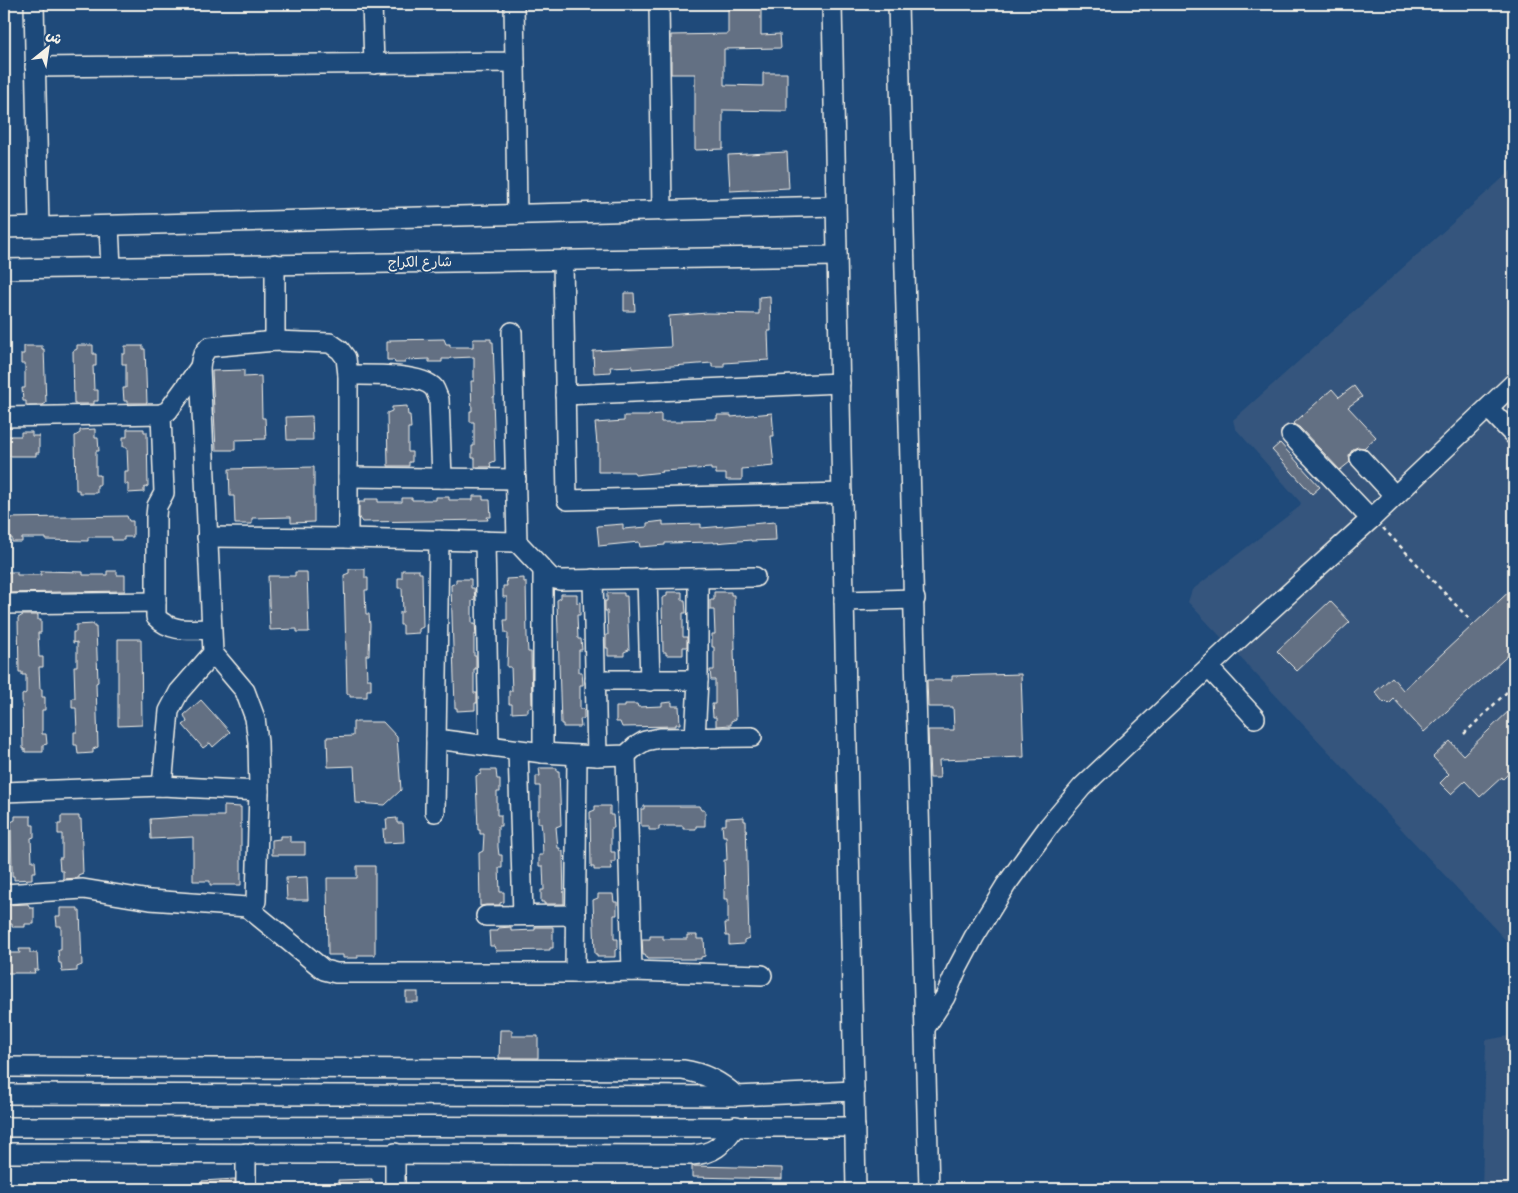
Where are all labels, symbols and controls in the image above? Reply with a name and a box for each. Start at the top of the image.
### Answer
north arrow [22,22,72,72]
text: ش [41,22,67,52]
street label: شارع الكراج [388,249,452,275]

